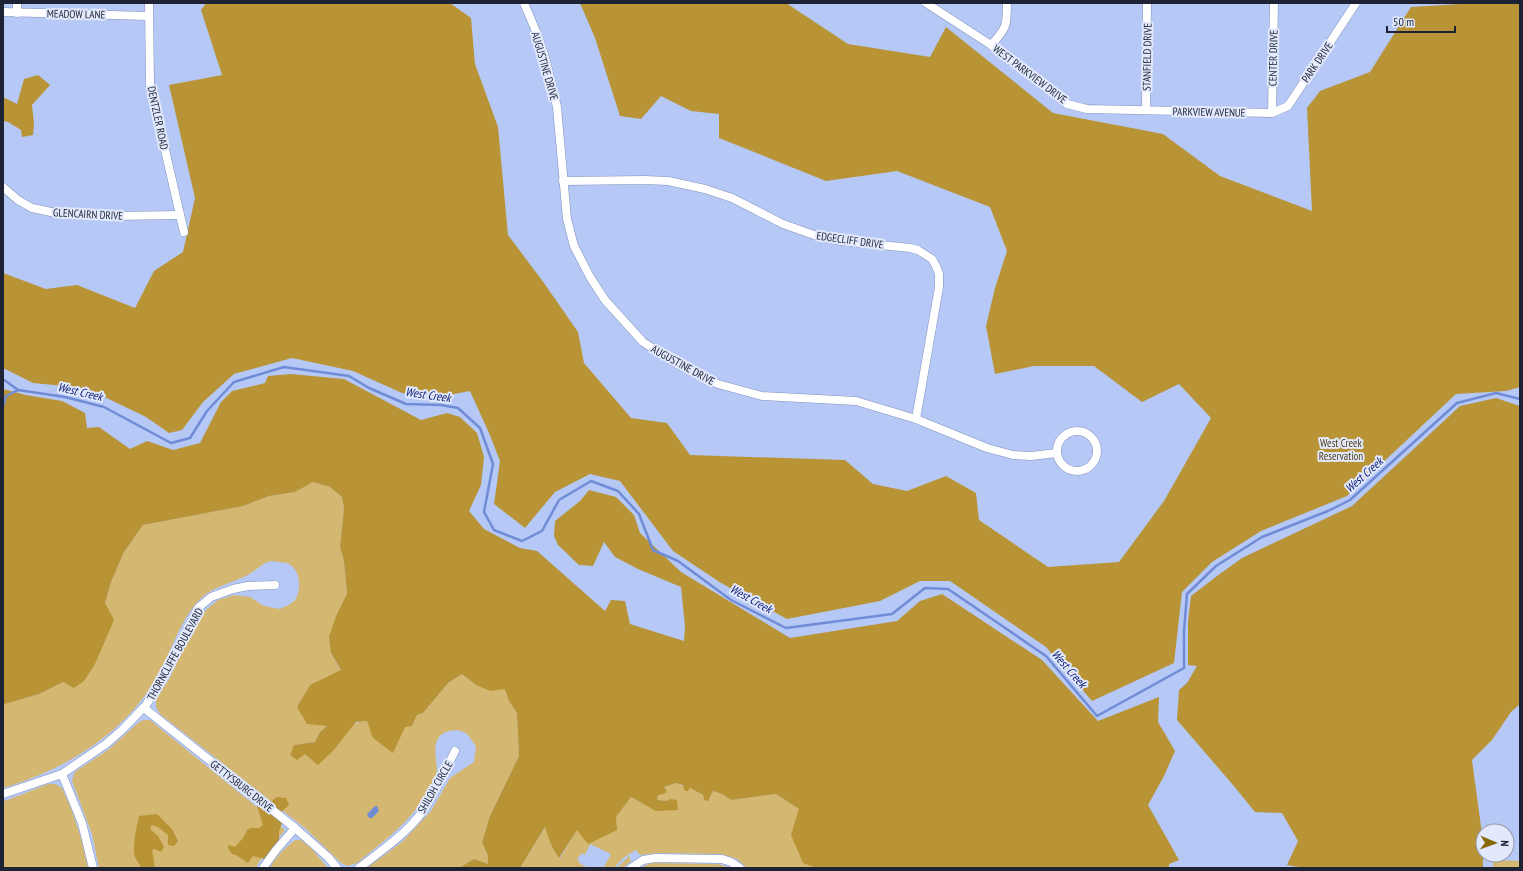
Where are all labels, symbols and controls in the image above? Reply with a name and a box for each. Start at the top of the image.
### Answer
street label: MEADOW LANE [47,6,106,22]
scale bar [1387,8,1455,34]
text: 50 m [1393,14,1414,29]
street label: STANFIELD DRIVE [1139,23,1155,91]
street label: CENTER DRIVE [1266,29,1280,86]
street label: AUGUSTINE DRIVE [529,30,562,102]
street label: PARK DRIVE [1298,39,1336,85]
street label: WEST PARKVIEW DRIVE [990,42,1070,107]
street label: DENTZLER ROAD [144,85,172,151]
street label: PARKVIEW AVENUE [1173,104,1246,120]
street label: GLENCAIRN DRIVE [53,205,124,223]
street label: EDGECLIFF DRIVE [816,228,885,252]
street label: AUGUSTINE DRIVE [649,342,718,388]
water label: West Creek [56,379,105,404]
water label: West Creek [404,384,453,405]
park label: West Creek Reservation [1319,436,1363,463]
water label: West Creek [1342,453,1387,495]
water label: West Creek [728,581,776,617]
street label: THORNCLIFFE BOULEVARD [144,605,206,703]
water label: West Creek [1049,647,1091,692]
street label: GETTYSBURG DRIVE [207,757,277,815]
street label: SHILOH CIRCLE [414,758,456,816]
north arrow [1475,823,1515,863]
text: N [1498,840,1512,847]

